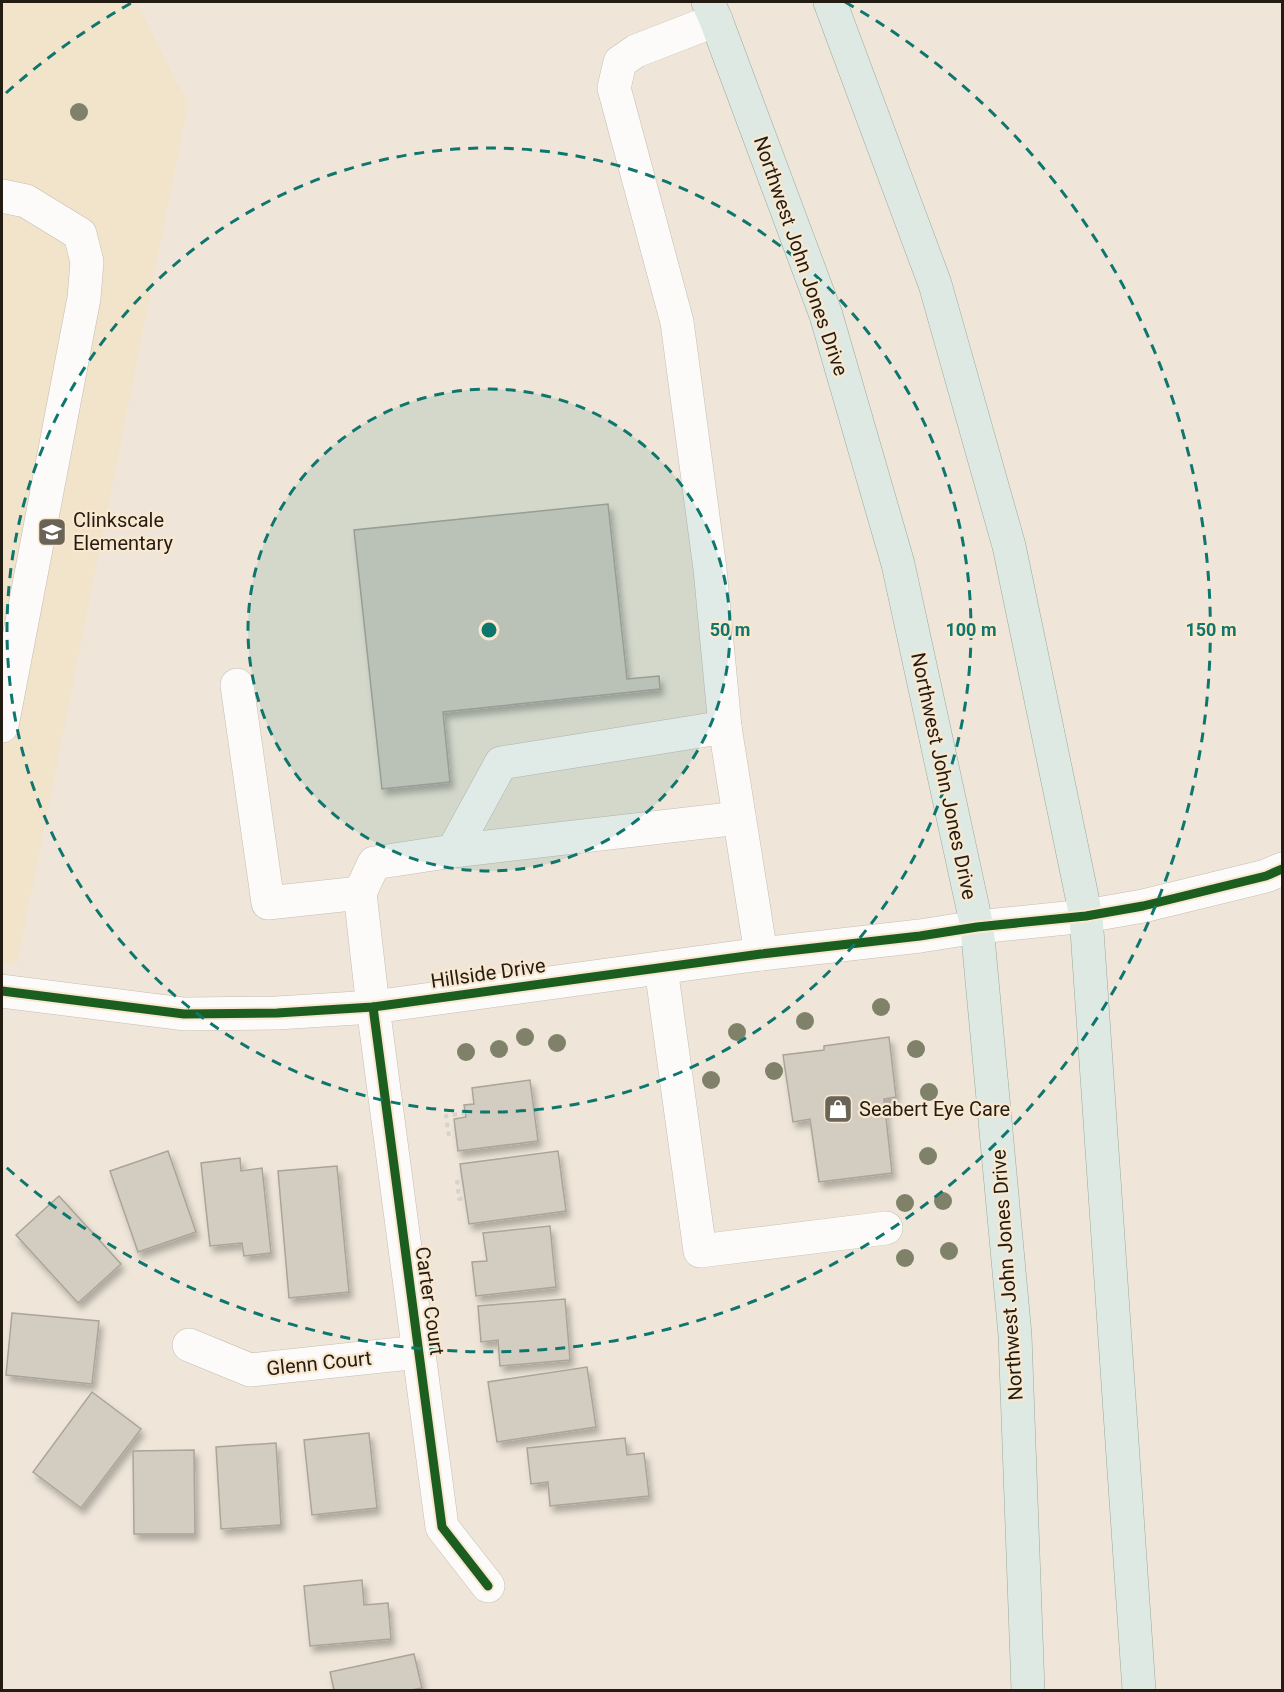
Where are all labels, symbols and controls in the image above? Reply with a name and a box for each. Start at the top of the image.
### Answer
street label: Northwest John Jones Drive [749,133,853,379]
place label: Clinkscale Elementary [73,508,173,555]
school or university icon: Clinkscale Elementary [36,516,68,548]
text: 50 m [710,619,750,640]
text: 100 m [945,619,997,640]
text: 150 m [1185,619,1237,640]
centre of rings [479,620,499,640]
street label: Northwest John Jones Drive [906,650,982,902]
street label: Hillside Drive [429,953,547,993]
shop icon: Seabert Eye Care [822,1093,854,1125]
place label: Seabert Eye Care [859,1097,1010,1121]
street label: Northwest John Jones Drive [986,1149,1028,1401]
street label: Carter Court [411,1245,449,1357]
street label: Glenn Court [265,1346,373,1380]

